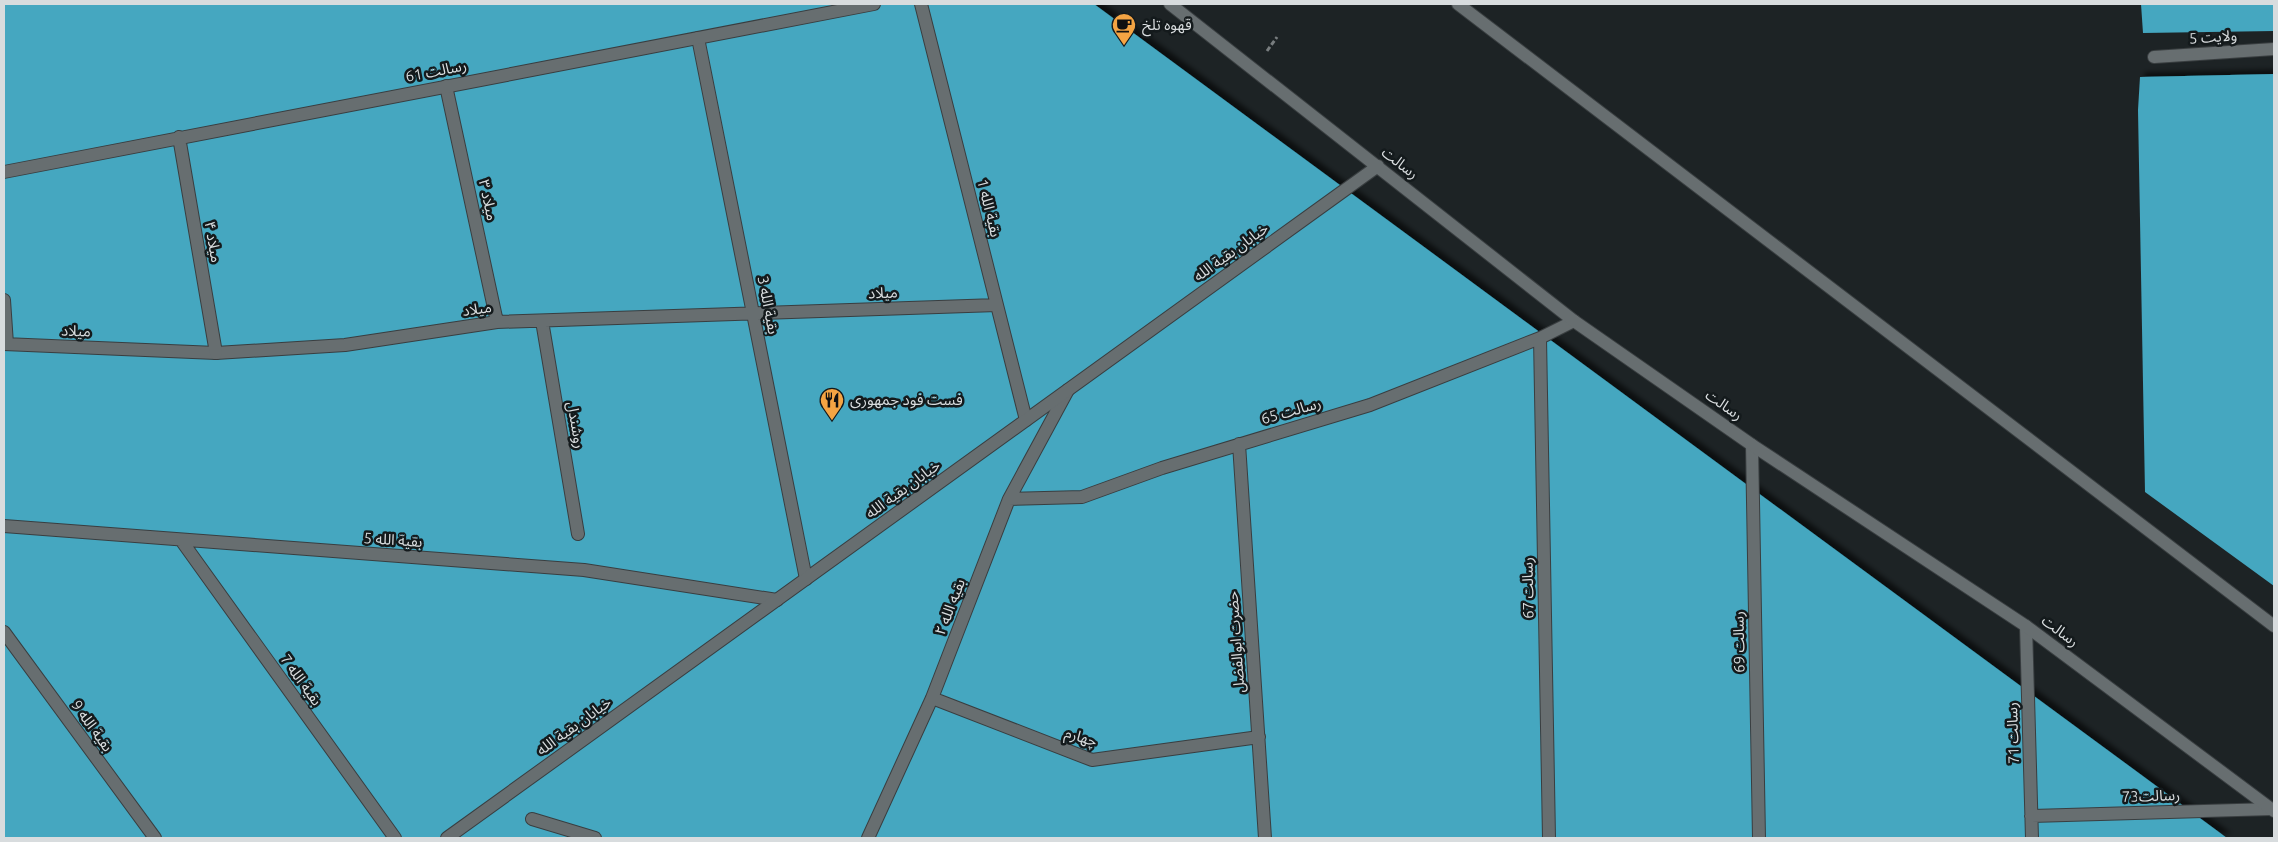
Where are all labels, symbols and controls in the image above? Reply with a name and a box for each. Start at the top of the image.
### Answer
cafe icon: قهوه تلخ [1111,12,1137,46]
place label: قهوه تلخ [1142,16,1192,37]
street label: ولایت 5 [2188,26,2238,48]
street label: رسالت 61 [404,56,468,86]
street label: رسالت [1378,143,1422,183]
street label: بقیة الله 1 [974,177,1005,239]
street label: میلاد ۳ [476,178,501,222]
street label: خیابان بقیة الله [1190,219,1272,285]
street label: میلاد ۴ [201,220,225,264]
street label: بقیة الله 3 [754,274,782,335]
street label: میلاد [868,283,898,302]
street label: میلاد [461,298,493,319]
street label: میلاد [61,321,91,340]
street label: رسالت [1702,386,1746,424]
restaurant icon: فست فود جمهوری [819,387,845,421]
place label: فست فود جمهوری [850,391,963,409]
street label: رسالت 65 [1259,394,1323,428]
street label: روشندل [563,400,589,450]
street label: خیابان بقیة الله [862,456,944,522]
street label: بقیة الله 5 [363,529,423,550]
street label: رسالت 67 [1518,557,1538,619]
street label: بقیه الله ۲ [931,576,968,637]
street label: حضرت ابوالفضل [1223,590,1249,694]
street label: رسالت 69 [1729,611,1749,673]
street label: رسالت [2038,611,2082,651]
street label: بقیة الله 7 [277,651,326,709]
street label: خیابان بقیة الله [533,693,615,759]
street label: بقیة الله 9 [68,697,117,755]
street label: رسالت 71 [2003,702,2023,764]
street label: چهارم [1062,724,1100,752]
street label: رسالت73 [2122,786,2180,806]

